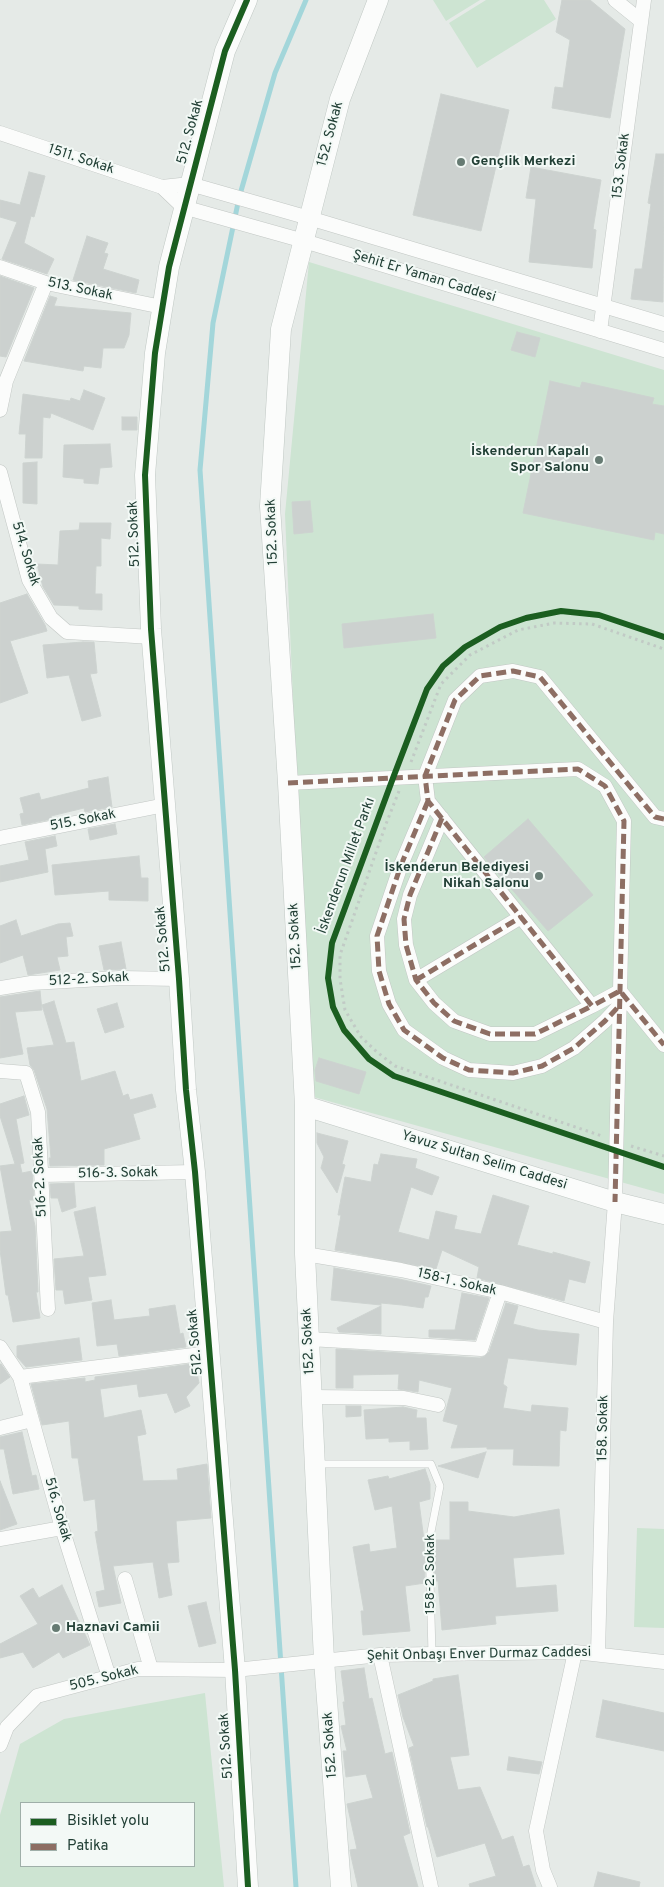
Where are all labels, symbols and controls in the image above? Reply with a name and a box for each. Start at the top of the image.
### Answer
street label: 512. Sokak [174,98,208,166]
street label: 152. Sokak [314,100,348,168]
street label: 153. Sokak [610,132,634,200]
street label: 1511. Sokak [46,141,116,179]
place label: Gençlik Merkezi [471,154,575,170]
marker: Gençlik Merkezi [455,156,467,168]
street label: Şehit Er Yaman Caddesi [350,247,498,307]
street label: 513. Sokak [46,275,114,305]
place label: İskenderun Kapalı Spor Salonu [471,444,589,477]
marker: İskenderun Kapalı Spor Salonu [593,454,605,466]
street label: 152. Sokak [263,498,283,566]
street label: 512. Sokak [125,500,145,568]
street label: 514. Sokak [7,520,43,588]
street label: İskenderun Millet Parkı [315,796,379,936]
street label: 515. Sokak [49,806,117,836]
place label: İskenderun Belediyesi Nikah Salonu [384,860,529,892]
marker: İskenderun Belediyesi Nikah Salonu [533,870,545,882]
street label: 152. Sokak [286,902,306,970]
street label: 512. Sokak [153,905,175,973]
street label: 512-2. Sokak [48,969,130,991]
street label: Yavuz Sultan Selim Caddesi [399,1128,569,1194]
street label: 516-2. Sokak [30,1136,52,1218]
street label: 516-3. Sokak [78,1165,158,1183]
street label: 158-1 . Sokak [416,1266,498,1300]
street label: 152. Sokak [299,1307,319,1375]
street label: 512. Sokak [185,1308,207,1376]
street label: 158. Sokak [595,1395,613,1461]
street label: 516. Sokak [40,1476,74,1544]
street label: 158-2. Sokak [423,1534,439,1614]
place label: Haznavi Camii [66,1620,160,1636]
marker: Haznavi Camii [50,1622,62,1634]
street label: Şehit Onbaşı Enver Durmaz Caddesi [366,1645,592,1665]
street label: 505. Sokak [68,1662,140,1696]
street label: 152. Sokak [320,1711,342,1779]
street label: 512. Sokak [216,1712,238,1780]
legend [20,1802,195,1867]
text: Bisiklet yolu [67,1812,149,1831]
text: Patika [67,1837,108,1856]

